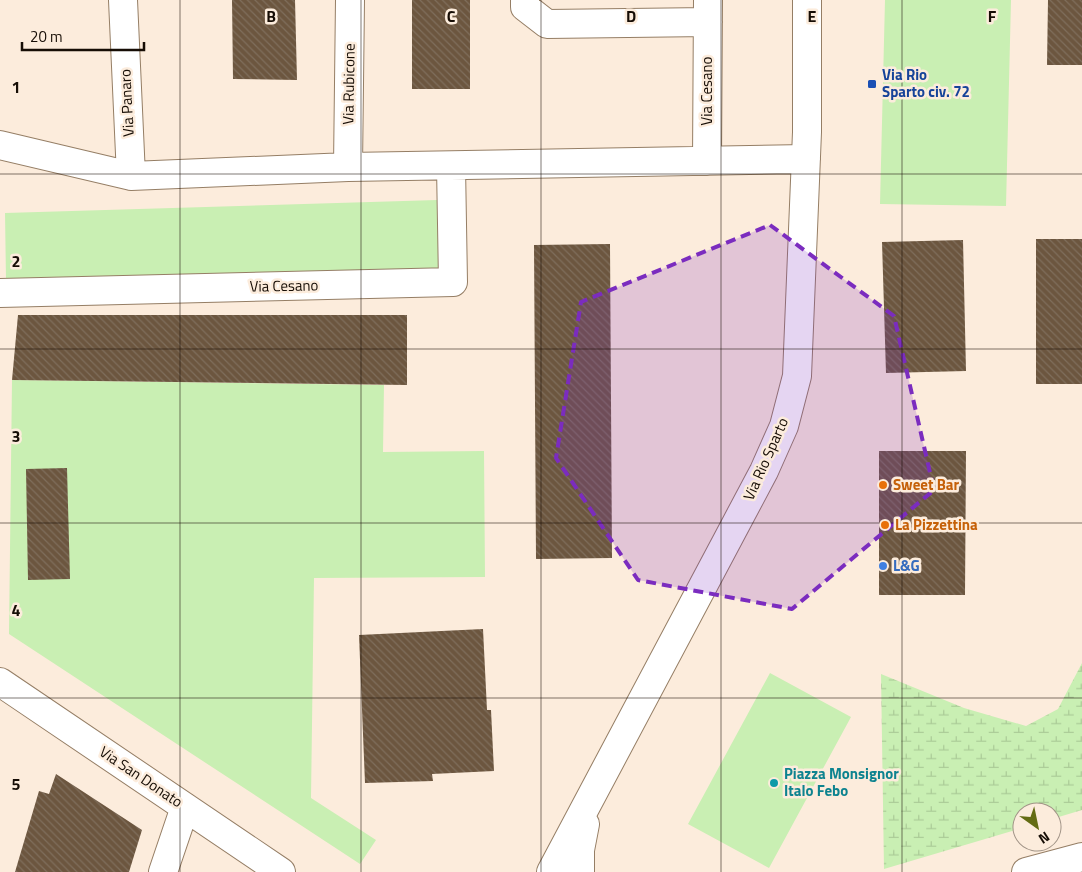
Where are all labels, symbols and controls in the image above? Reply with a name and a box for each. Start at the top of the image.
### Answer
text: B [266,4,276,28]
text: C [447,4,456,28]
text: D [626,4,636,28]
text: E [808,4,817,28]
text: F [988,4,997,28]
scale bar [22,20,145,52]
text: 20 m [30,25,63,48]
street label: Via Rubicone [336,43,361,125]
street label: Via Cesano [695,56,718,125]
place label: Via Rio Sparto civ. 72 [882,63,970,103]
street label: Via Panaro [113,69,140,137]
text: 1 [12,75,20,99]
marker: Via Rio Sparto civ. 72 [866,78,878,90]
text: 2 [12,249,20,273]
street label: Via Cesano [249,273,319,298]
street label: Via Rio Sparto [737,414,794,504]
text: 3 [12,424,20,448]
place label: Sweet Bar [893,473,959,496]
marker: Sweet Bar [877,479,889,491]
place label: La Pizzettina [895,513,978,536]
marker: La Pizzettina [879,519,891,531]
place label: L&G [893,554,920,577]
marker: L&G [877,560,889,572]
text: 4 [12,598,21,622]
street label: Via San Donato [95,740,188,813]
place label: Piazza Monsignor Italo Febo [784,762,899,802]
text: 5 [12,772,21,796]
marker: Piazza Monsignor Italo Febo [768,777,780,789]
north arrow [1012,802,1062,852]
text: N [1035,827,1054,850]

